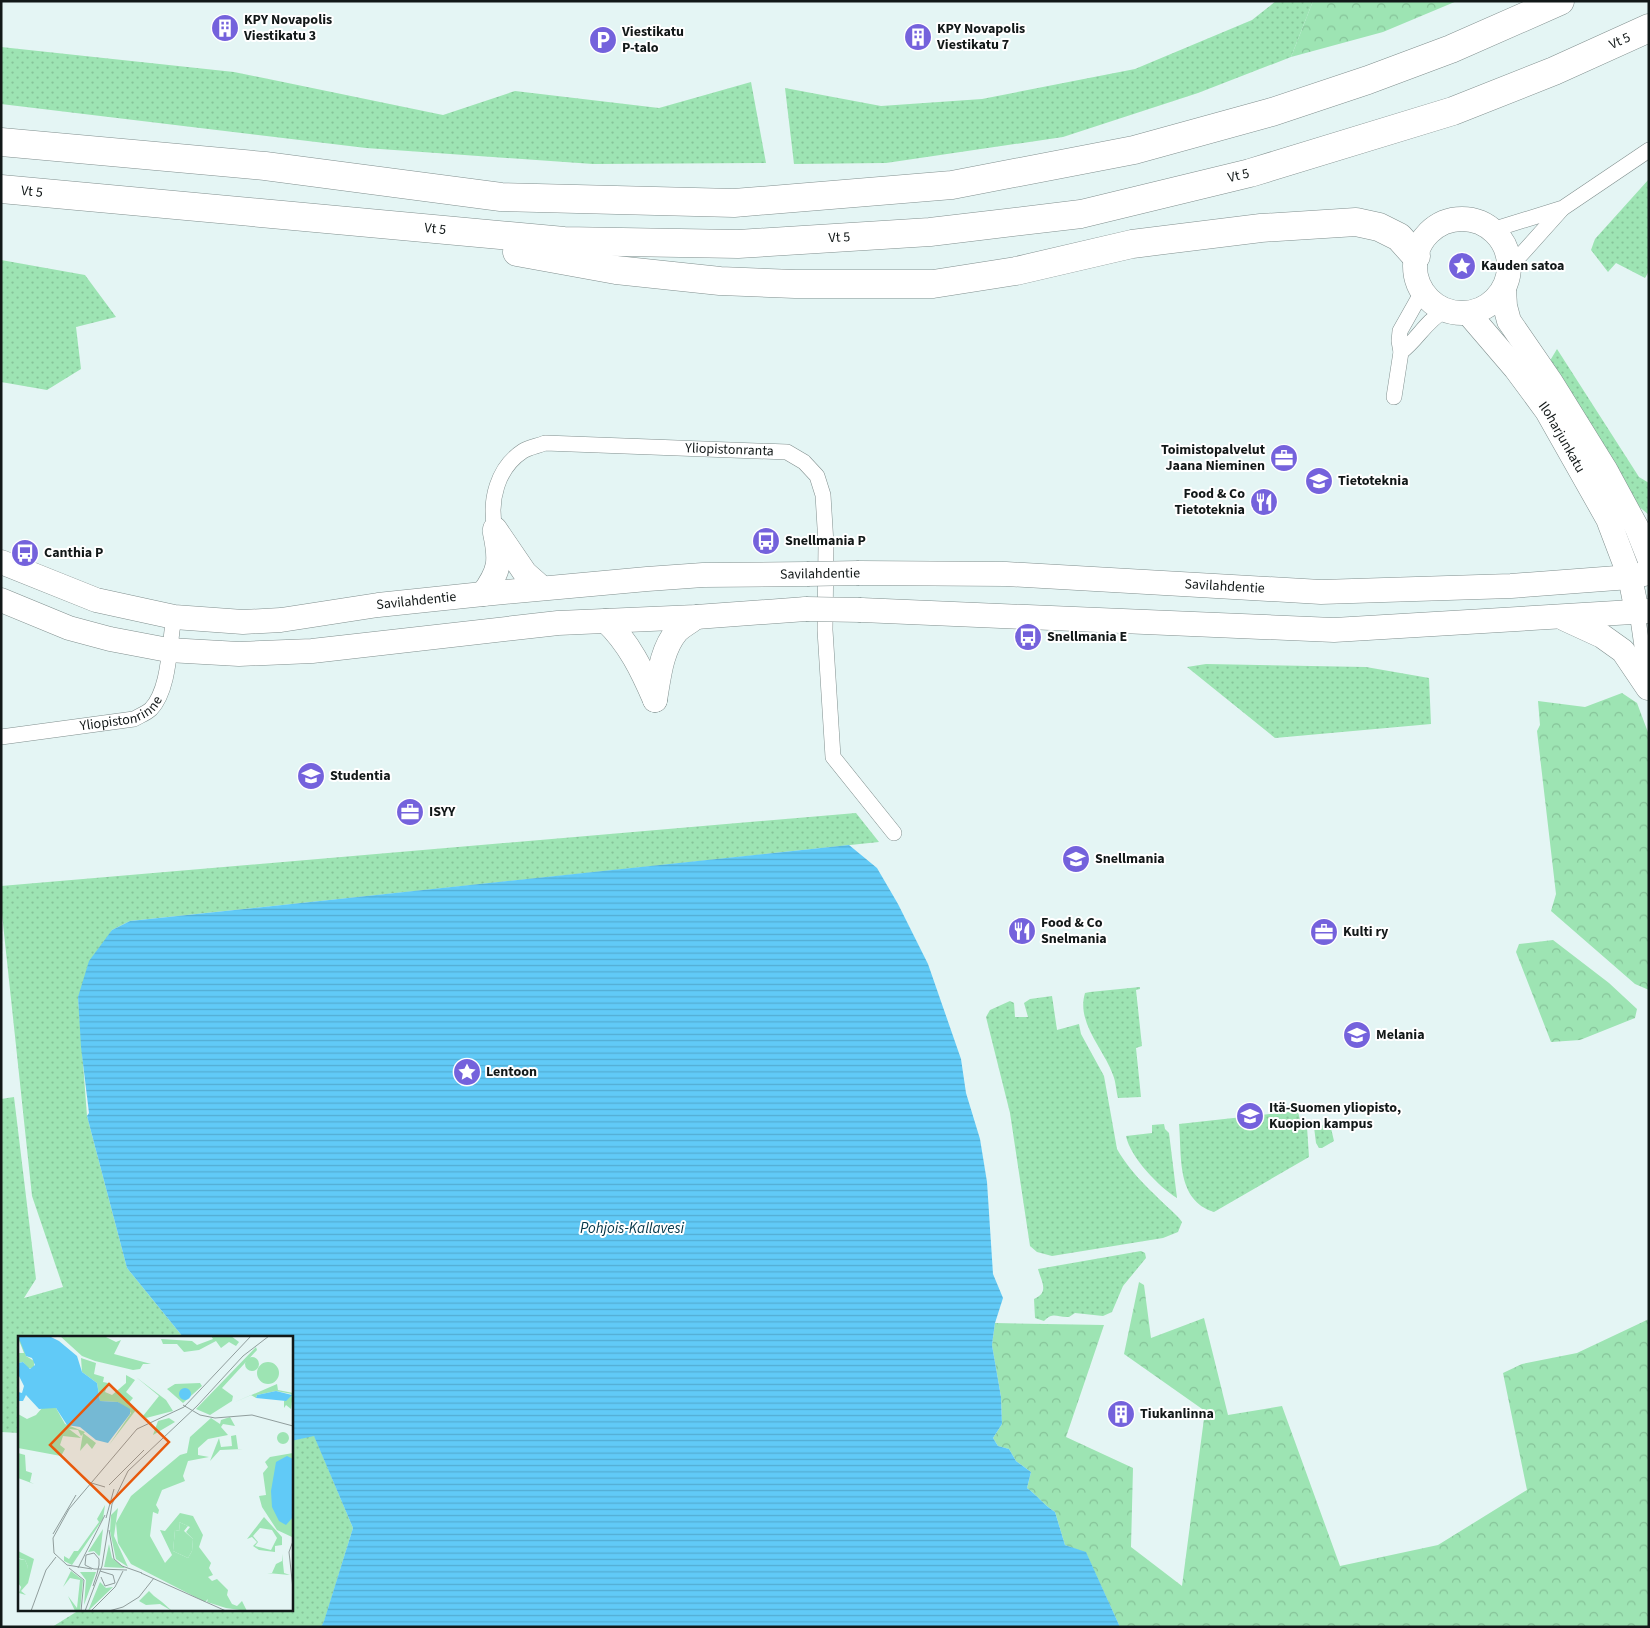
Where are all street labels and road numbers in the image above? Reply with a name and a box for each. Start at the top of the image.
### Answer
street label: Vt 5 [1606,28,1634,55]
street label: Vt 5 [1226,163,1252,188]
street label: Vt 5 [20,181,44,203]
street label: Vt 5 [423,218,447,240]
street label: Vt 5 [828,227,851,248]
street label: Iloharjunkatu [1533,397,1590,477]
street label: Yliopistonranta [684,438,774,462]
street label: Savilahdentie [780,563,860,585]
street label: Savilahdentie [1184,574,1265,599]
street label: Savilahdentie [375,587,457,615]
street label: Yliopistonrinne [78,692,168,736]

